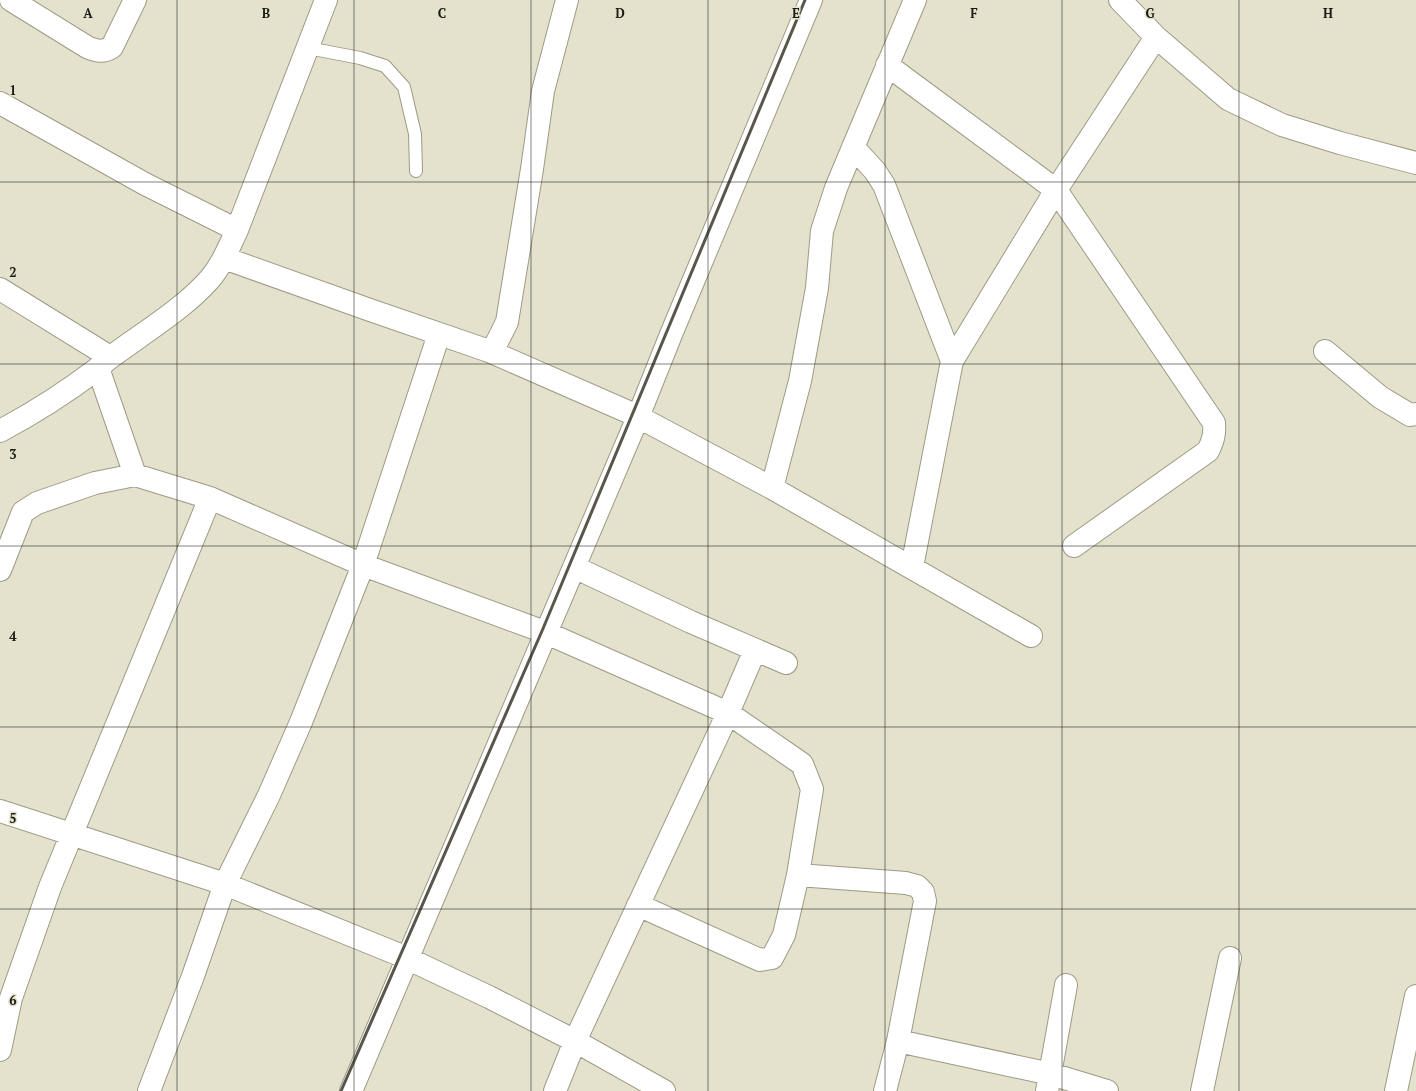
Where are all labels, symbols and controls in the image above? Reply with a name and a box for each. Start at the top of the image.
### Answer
text: A [83,4,93,22]
text: B [262,4,270,22]
text: C [438,4,446,22]
text: D [615,4,625,22]
text: E [792,4,800,22]
text: F [970,4,978,22]
text: G [1145,4,1155,22]
text: H [1323,4,1333,22]
text: 1 [9,81,17,99]
text: 2 [9,263,17,281]
text: 3 [9,445,17,463]
text: 4 [9,627,17,645]
text: 5 [9,809,17,827]
text: 6 [9,991,17,1009]

